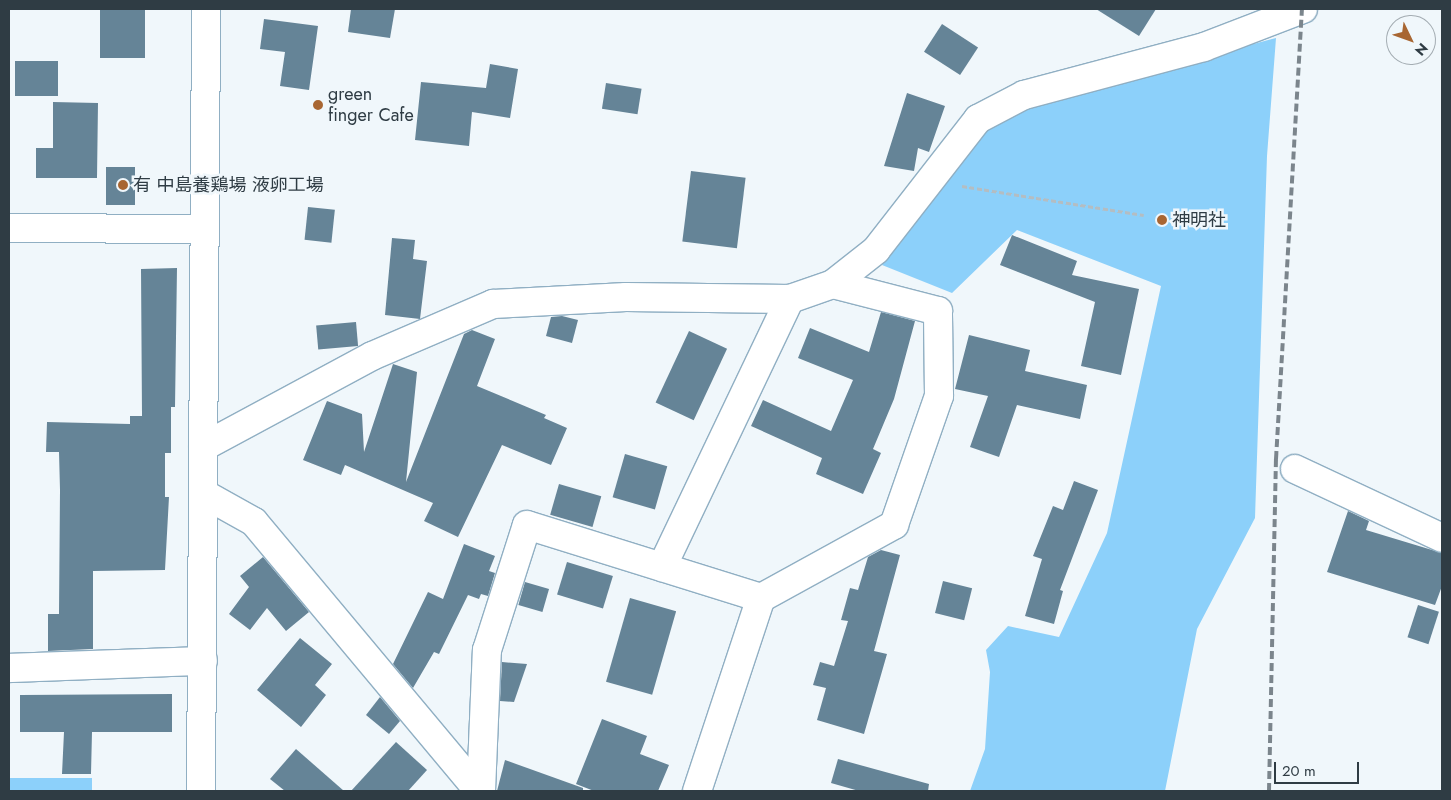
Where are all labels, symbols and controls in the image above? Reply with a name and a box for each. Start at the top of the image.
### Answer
north arrow [1386,15,1436,65]
text: N [1410,39,1433,60]
place label: green finger Cafe [328,84,414,126]
marker: green finger Cafe [312,99,324,111]
place label: 有 中島養鶏場 液卵工場 [133,174,324,196]
marker: 有 中島養鶏場 液卵工場 [117,179,129,191]
place label: 神明社 [1172,209,1226,231]
marker: 神明社 [1156,214,1168,226]
scale bar [1276,752,1361,784]
text: 20 m [1282,760,1316,782]

